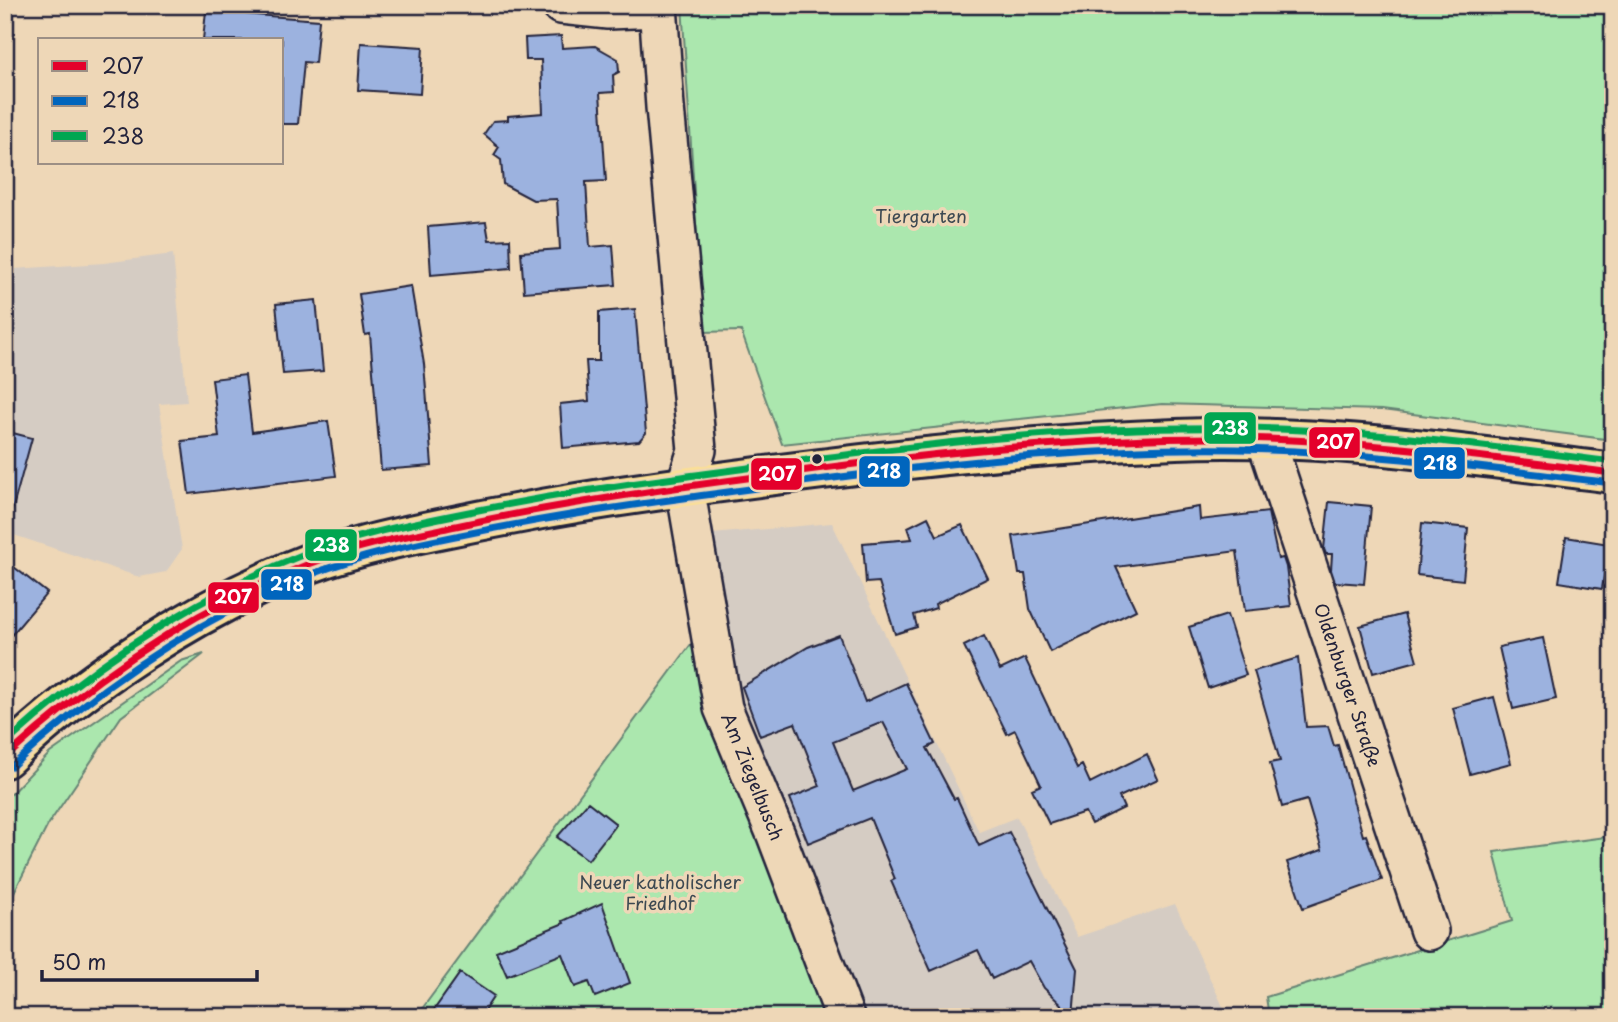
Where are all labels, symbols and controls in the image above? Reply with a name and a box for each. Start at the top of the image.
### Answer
legend [38,38,284,164]
text: 207 [102,49,143,81]
text: 218 [102,83,140,115]
text: 238 [102,119,144,151]
park label: Tiergarten [875,202,967,229]
line badge: 238 [1203,411,1257,445]
text: 238 [1211,413,1249,441]
line badge: 207 [1308,426,1361,459]
text: 207 [1316,427,1354,455]
line badge: 218 [1413,446,1466,480]
text: 218 [1423,448,1457,476]
unlabelled marker [810,452,824,466]
line badge: 218 [858,455,911,488]
text: 218 [867,456,901,484]
line badge: 207 [750,457,803,491]
text: 207 [758,459,796,487]
line badge: 238 [304,528,358,562]
text: 238 [312,530,350,558]
line badge: 218 [260,568,313,601]
text: 218 [270,569,304,597]
line badge: 207 [207,581,260,614]
text: 207 [214,582,252,610]
street label: Oldenburger Straße [1308,599,1389,770]
street label: Am Ziegelbusch [716,709,791,844]
park label: Neuer katholischer Friedhof [579,868,741,916]
scale bar [42,938,257,982]
text: 50 m [52,945,106,977]

